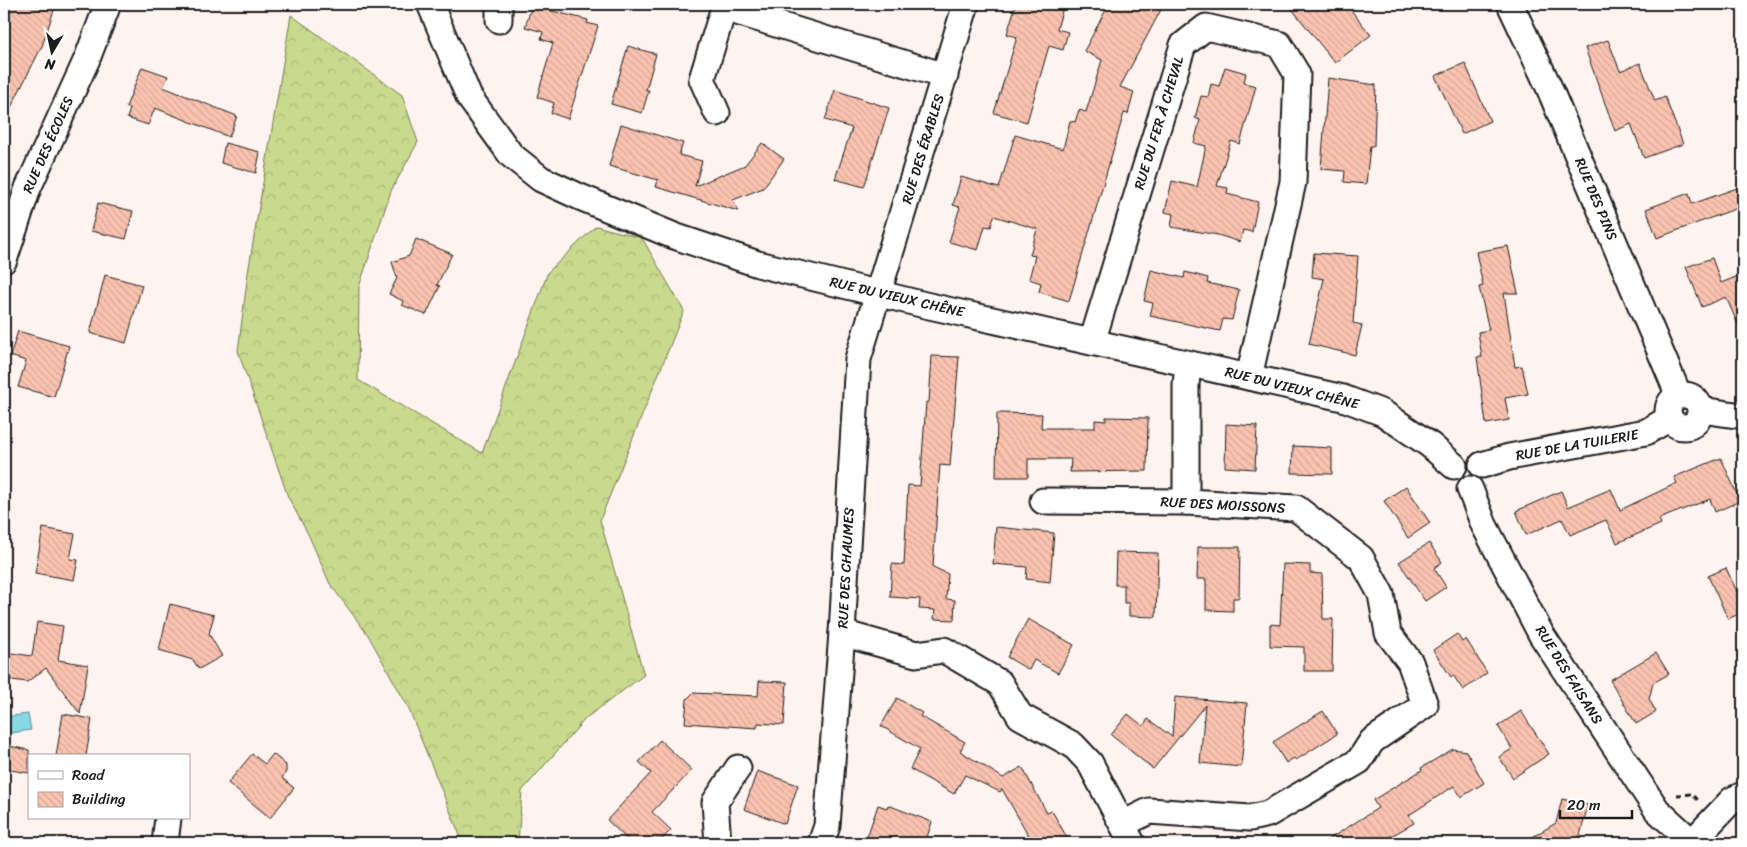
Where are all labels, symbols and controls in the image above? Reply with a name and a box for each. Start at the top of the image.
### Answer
north arrow [28,28,78,78]
text: N [43,51,58,78]
street label: RUE DU FER À CHEVAL [1127,53,1191,193]
street label: RUE DES ÉRABLES [894,91,952,207]
street label: RUE DES ÉCOLES [15,92,81,197]
street label: RUE DES PINS [1567,154,1625,245]
street label: RUE DU VIEUX CHÊNE [827,269,968,325]
street label: RUE DU VIEUX CHÊNE [1222,359,1363,417]
street label: RUE DE LA TUILERIE [1514,422,1642,468]
street label: RUE DES MOISSONS [1160,489,1286,521]
street label: RUE DES CHAUMES [830,507,862,629]
street label: RUE DES FAISANS [1528,620,1610,730]
legend [28,754,190,820]
text: Road [72,762,105,788]
text: Building [72,786,126,812]
scale bar [1560,787,1632,819]
text: 20 m [1567,792,1601,818]

